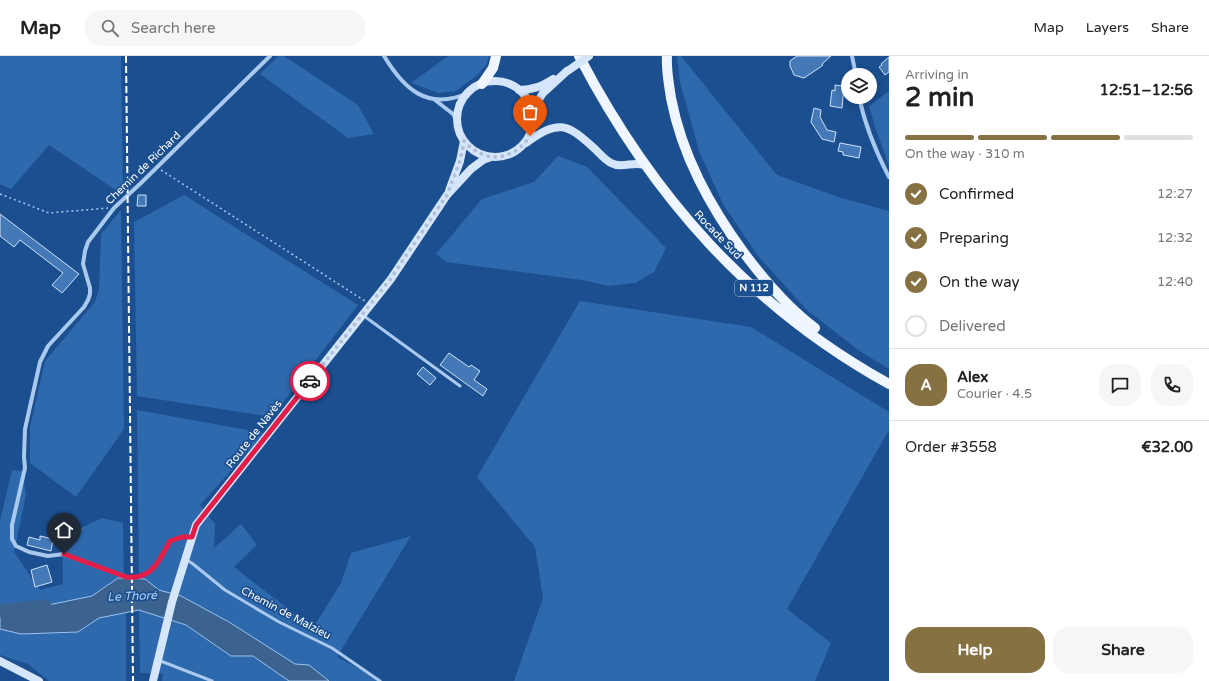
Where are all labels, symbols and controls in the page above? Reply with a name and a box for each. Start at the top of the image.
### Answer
search box [85,10,365,46]
text: Map [20,17,61,39]
icon: search [99,17,121,39]
text: Search here [131,19,215,37]
text: Map [1034,19,1064,36]
text: Layers [1086,19,1129,36]
text: Share [1151,19,1189,36]
text: Arriving in [905,67,969,83]
map controls [841,68,877,104]
button: layers [841,68,877,104]
text: 12:51–12:56 [1100,81,1193,99]
text: 2 min [905,82,974,113]
pin [513,95,547,136]
icon: bag [519,101,541,123]
street label: Chemin de Richard [103,129,183,207]
text: On the way · 310 m [905,146,1025,162]
icon: check [905,183,927,205]
text: Confirmed [939,185,1014,203]
text: 12:27 [1157,186,1193,202]
street label: Rocade Sud [691,208,745,262]
icon: check [905,227,927,249]
text: Preparing [939,229,1009,247]
text: 12:32 [1157,230,1193,246]
icon: check [905,271,927,293]
text: On the way [939,273,1019,291]
text: 12:40 [1157,274,1193,290]
road number: N 112 [735,280,773,296]
text: Delivered [939,317,1006,335]
courier [290,361,330,401]
button: chat [1099,364,1141,406]
button: phone [1151,364,1193,406]
text: Alex [957,368,988,386]
icon: car [299,370,321,392]
text: A [920,376,932,394]
text: Courier · 4.5 [957,386,1032,402]
street label: Route de Navès [223,397,285,471]
text: Order #3558 [905,438,997,456]
text: €32.00 [1141,438,1193,456]
pin [47,513,81,554]
icon: home [53,519,75,541]
street label: Chemin de Malzieu [239,584,333,642]
water label: Le Thoré [107,588,158,604]
button: Help [905,627,1045,673]
button: Share [1053,627,1193,673]

